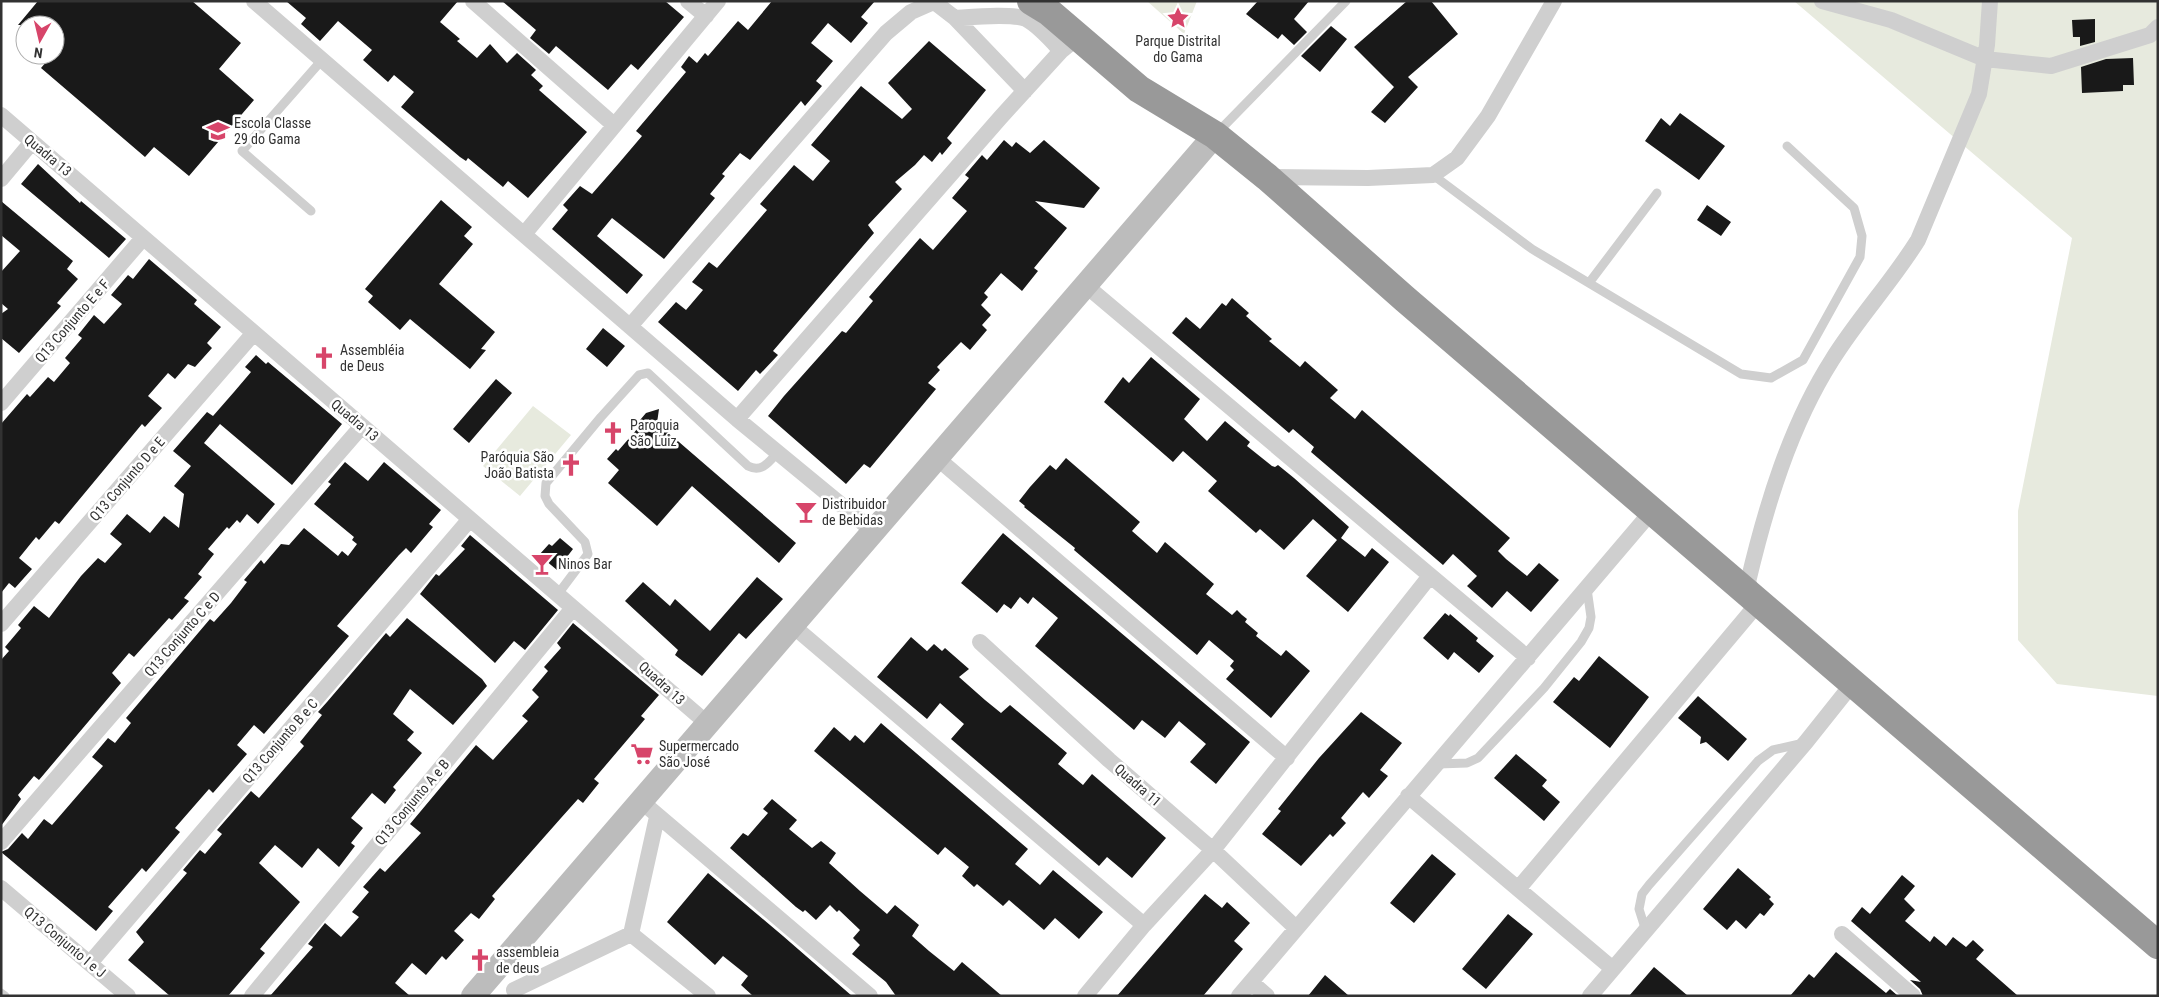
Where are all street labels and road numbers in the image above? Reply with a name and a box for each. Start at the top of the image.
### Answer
street label: Quadra 13 [21,131,75,179]
street label: Q13 Conjunto E e F [32,276,113,366]
street label: Quadra 13 [328,396,382,444]
street label: Q13 Conjunto D e E [86,434,168,524]
street label: Q13 Conjunto C e D [141,588,223,680]
street label: Quadra 13 [636,658,688,708]
street label: Q13 Conjunto B e C [239,695,321,787]
street label: Q13 Conjunto A e B [372,756,452,848]
street label: Quadra 11 [1111,760,1165,810]
street label: Q13 Conjunto I e J [21,903,109,981]

